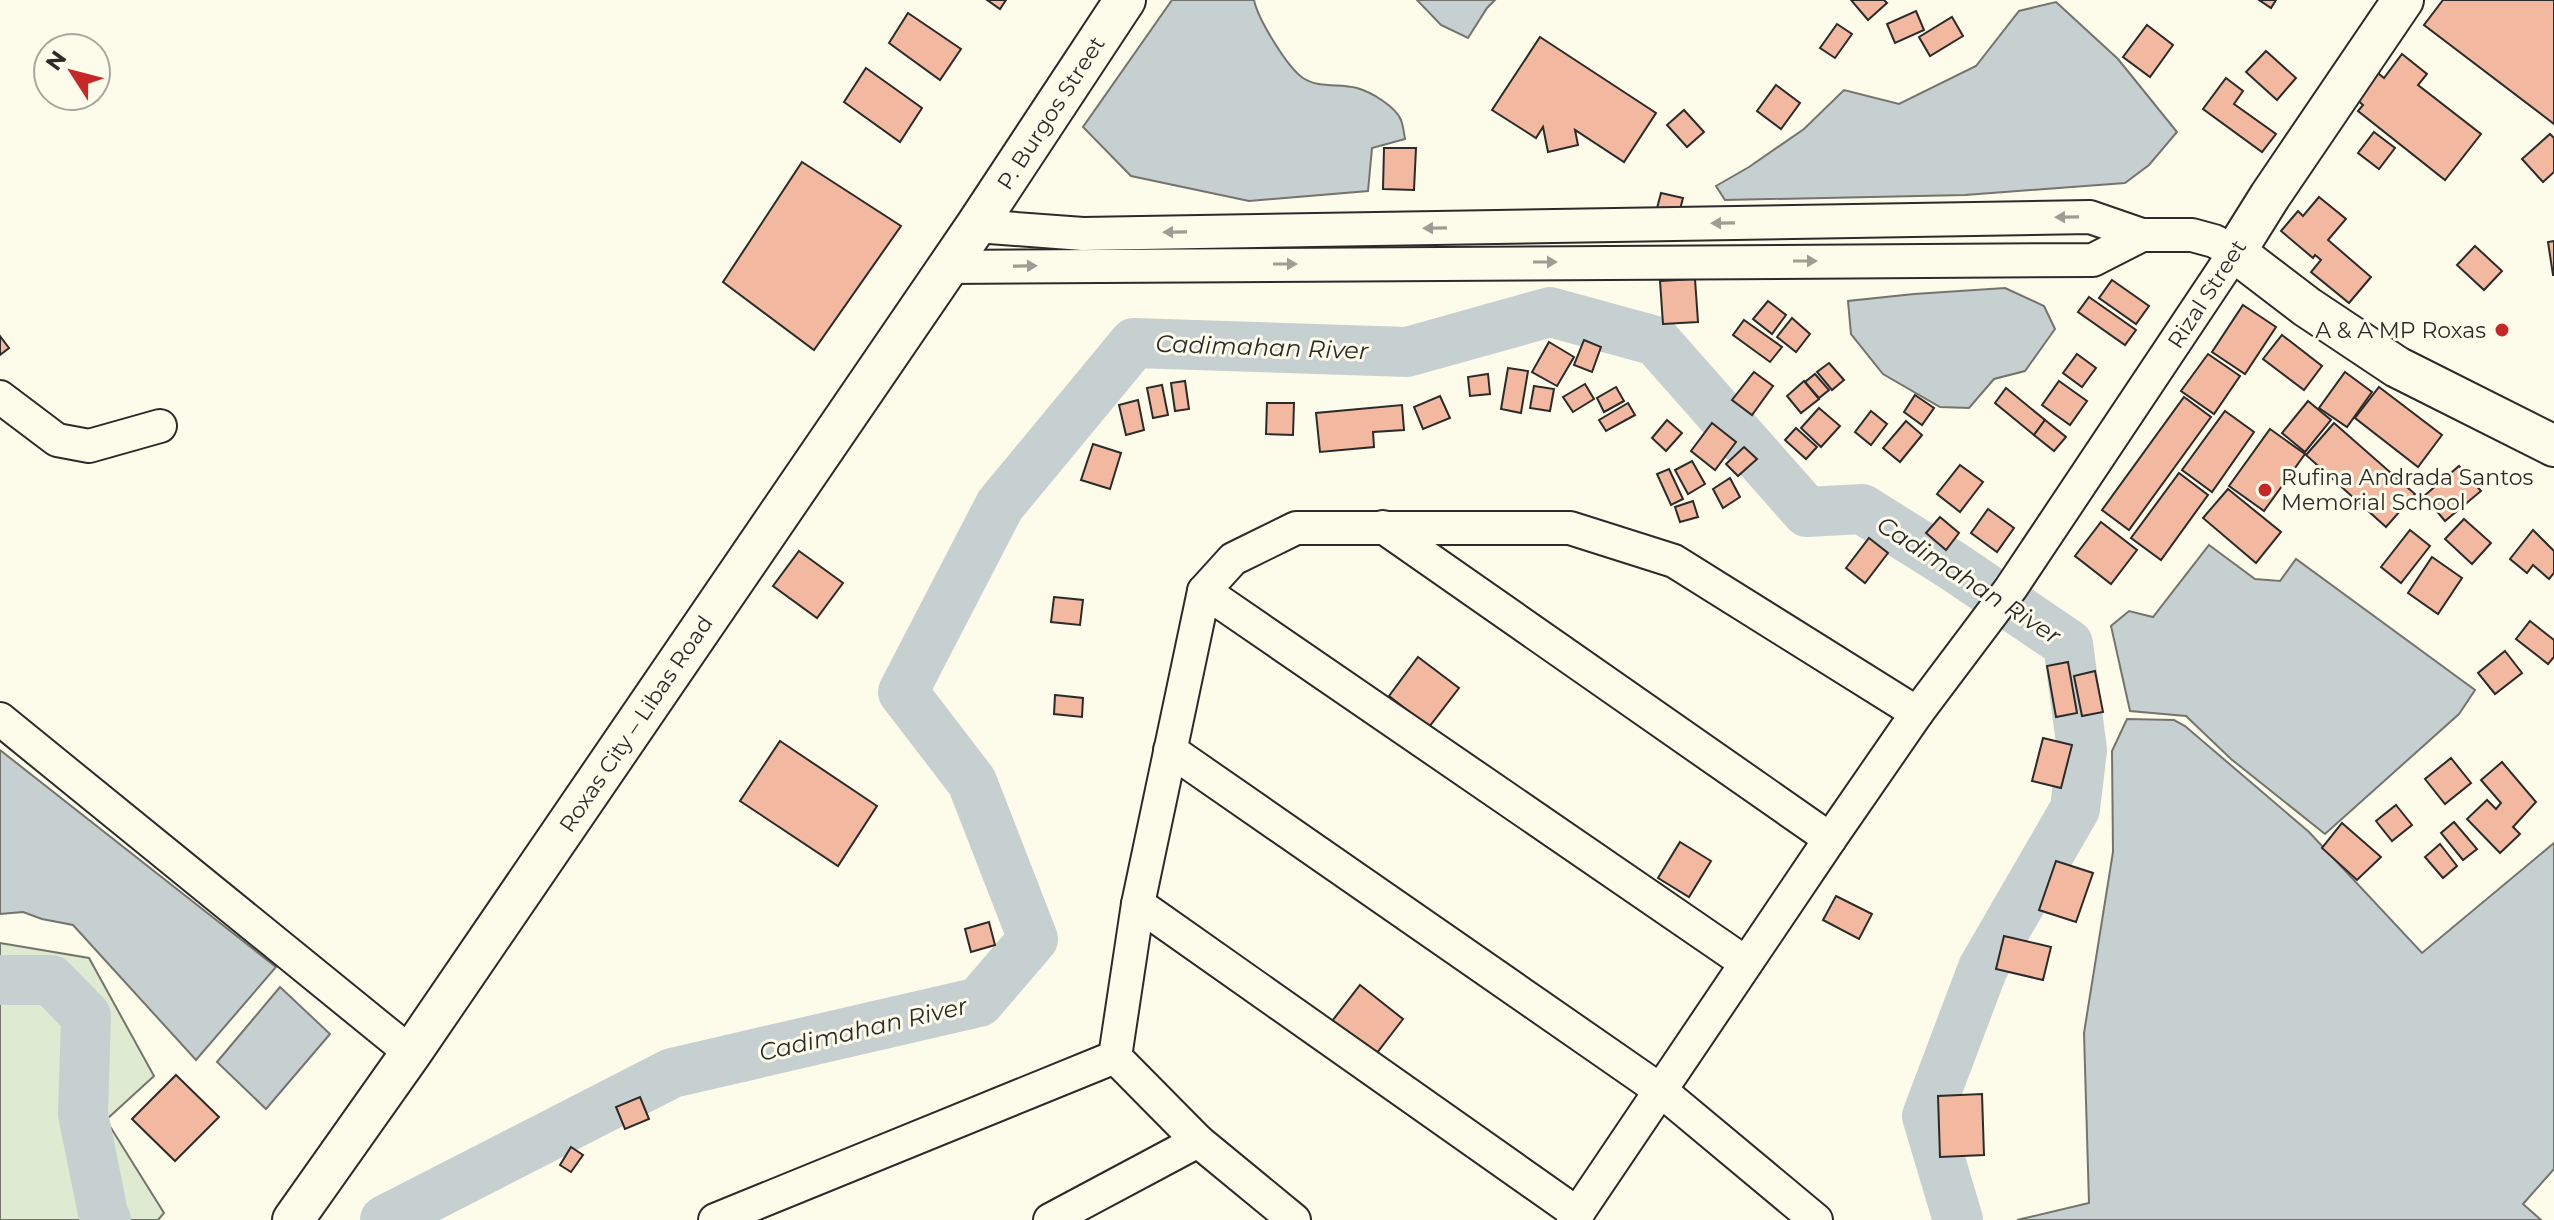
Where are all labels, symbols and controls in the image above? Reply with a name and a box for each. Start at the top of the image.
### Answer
street label: P. Burgos Street [991,31,1111,195]
north arrow [32,32,112,112]
text: N [40,45,72,76]
one-way arrow [2054,211,2079,224]
one-way arrow [1710,217,1735,229]
one-way arrow [1422,222,1447,234]
one-way arrow [1162,226,1187,238]
street label: Rizal Street [2162,234,2252,353]
one-way arrow [1793,255,1818,267]
one-way arrow [1533,256,1558,269]
one-way arrow [1273,258,1298,270]
one-way arrow [1013,260,1038,272]
place label: A & A MP Roxas [2315,317,2486,344]
marker: A & A MP Roxas [2493,321,2511,339]
water label: Cadimahan River [1155,329,1370,365]
place label: Rufina Andrada Santos Memorial School [2281,464,2534,516]
marker: Rufina Andrada Santos Memorial School [2256,481,2274,499]
water label: Cadimahan River [1872,510,2067,651]
street label: Roxas City – Libas Road [554,611,718,837]
water label: Cadimahan River [756,991,971,1067]

